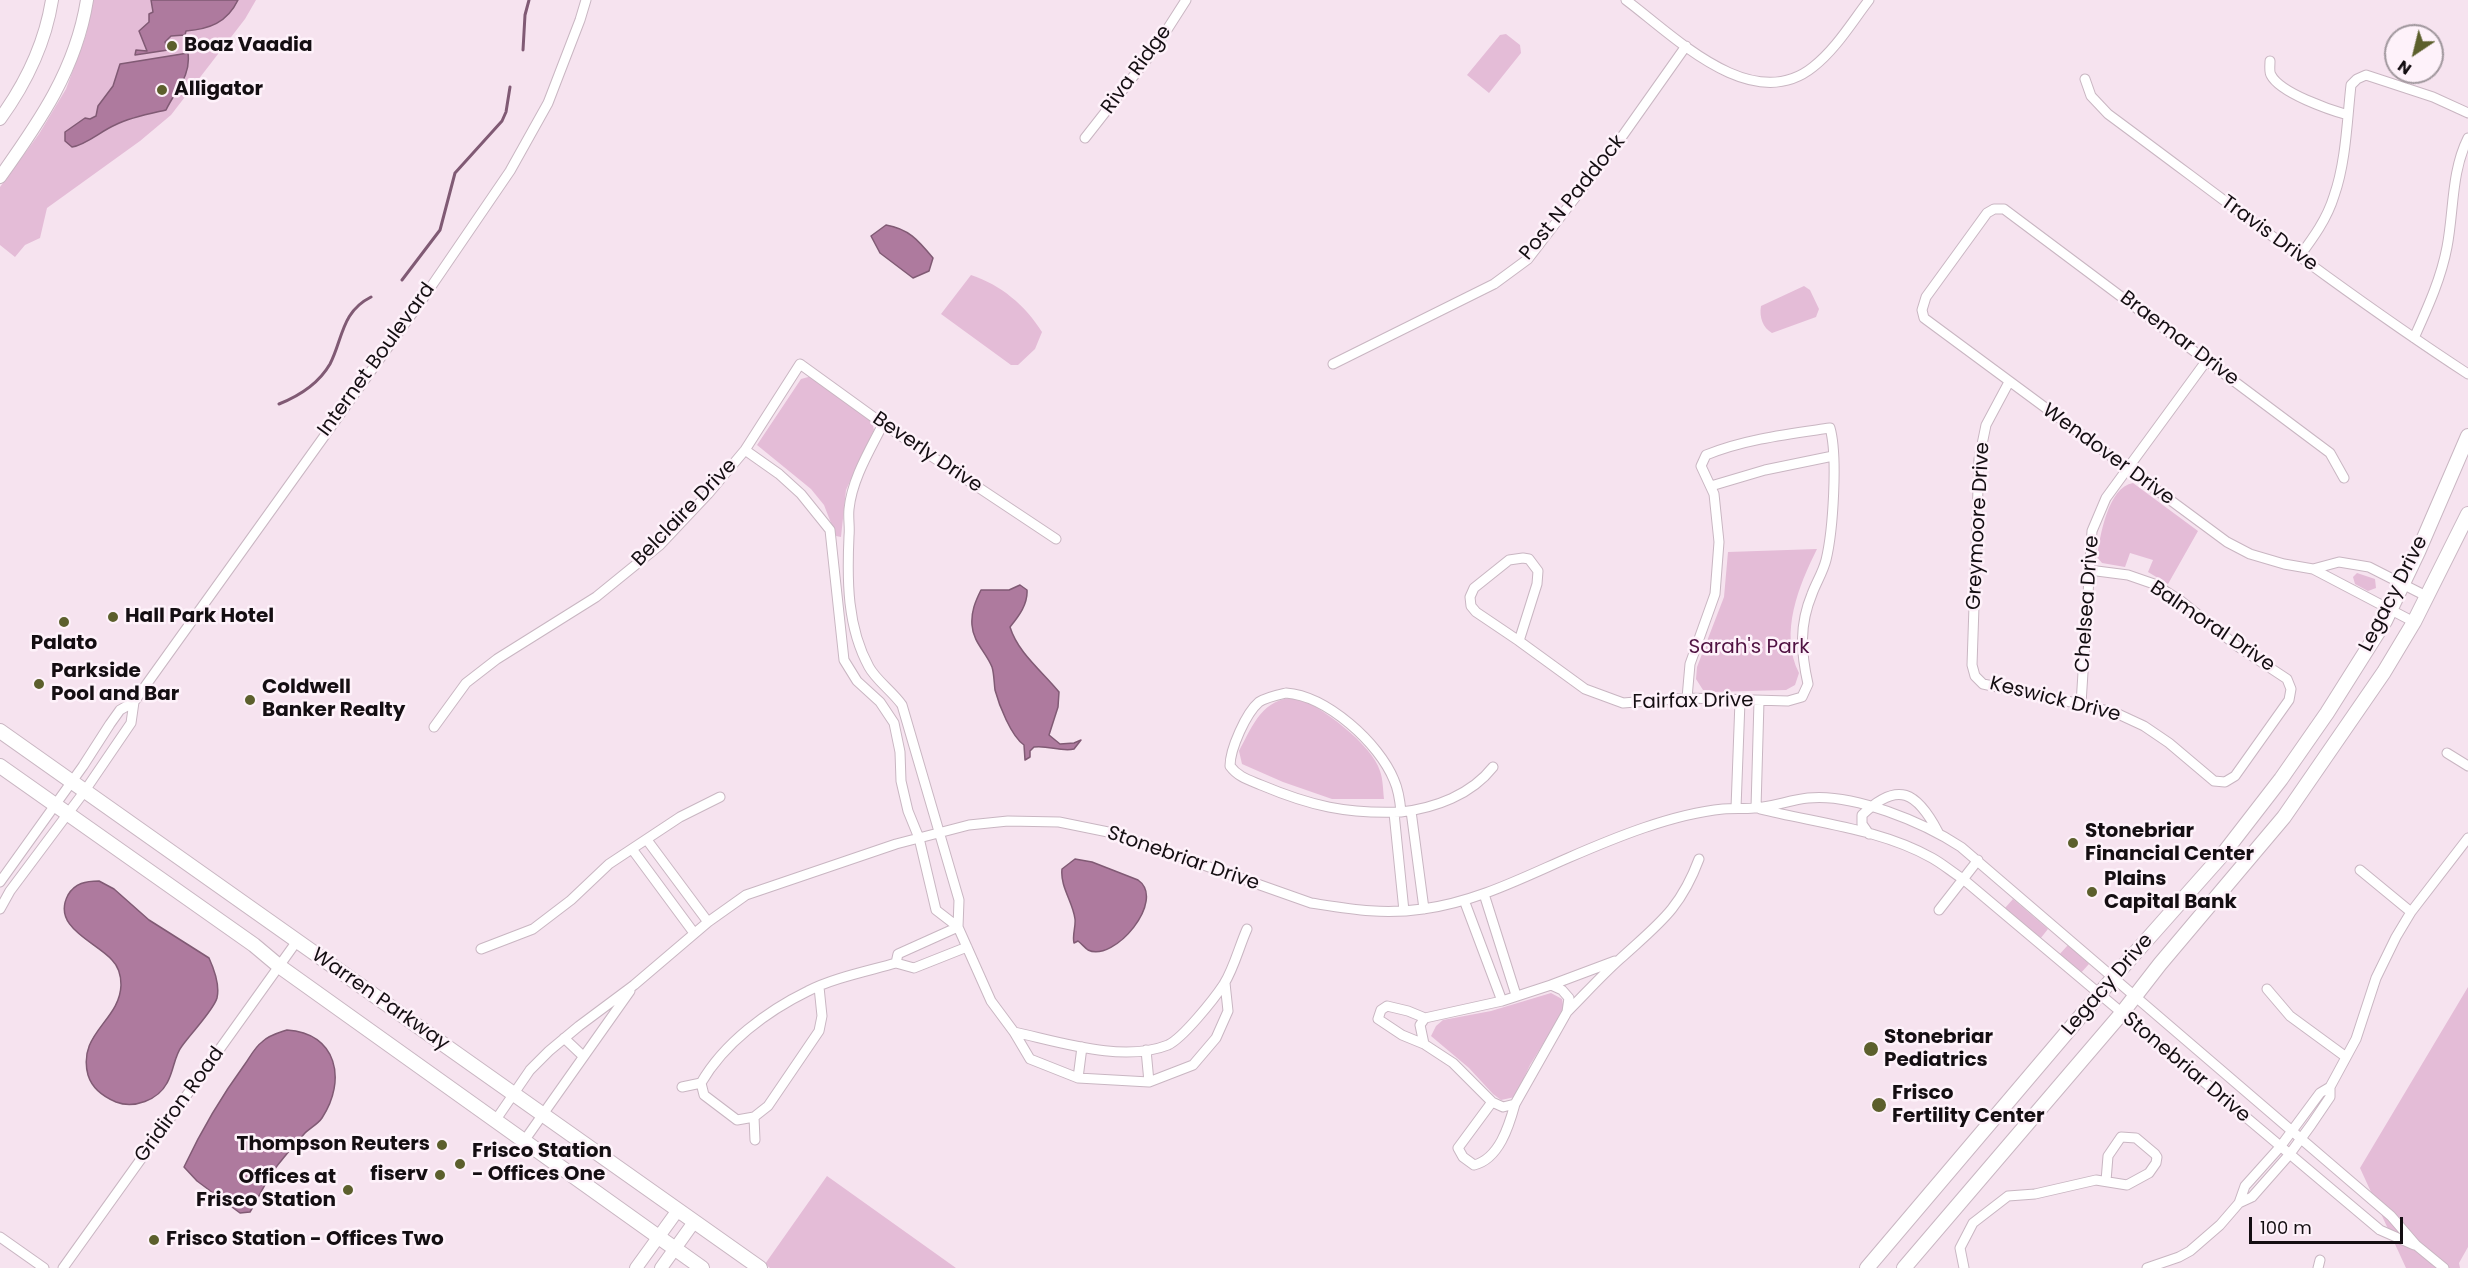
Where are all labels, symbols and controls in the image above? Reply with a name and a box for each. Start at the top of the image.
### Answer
street label: Riva Ridge [1097,21,1177,119]
north arrow [2384,24,2444,84]
place label: Boaz Vaadia [184,34,312,58]
marker: Boaz Vaadia [165,39,179,53]
text: N [2393,55,2416,80]
place label: Alligator [174,78,263,102]
marker: Alligator [155,83,169,97]
street label: Post N Paddock [1515,131,1631,265]
street label: Travis Drive [2216,191,2322,277]
street label: Internet Boulevard [313,279,441,441]
street label: Braemar Drive [2115,286,2243,392]
street label: Wendover Drive [2037,399,2179,511]
street label: Beverly Drive [867,407,987,499]
street label: Greymoore Drive [1963,441,1995,611]
street label: Belclaire Drive [628,454,742,572]
street label: Legacy Drive [2354,532,2434,656]
street label: Chelsea Drive [2071,535,2105,673]
street label: Balmoral Drive [2145,576,2279,678]
place label: Hall Park Hotel [125,605,274,629]
marker: Hall Park Hotel [106,610,120,624]
marker: Palato [57,615,71,629]
place label: Palato [31,632,97,656]
park label: Sarah's Park [1689,636,1809,660]
place label: Parkside Pool and Bar [51,660,179,707]
street label: Keswick Drive [1987,672,2123,728]
place label: Coldwell Banker Realty [262,676,405,723]
marker: Parkside Pool and Bar [32,677,46,691]
street label: Fairfax Drive [1632,689,1754,715]
marker: Coldwell Banker Realty [243,693,257,707]
place label: Stonebriar Financial Center [2085,820,2254,867]
street label: Stonebriar Drive [1104,822,1262,896]
marker: Stonebriar Financial Center [2066,836,2080,850]
place label: Plains Capital Bank [2104,868,2237,915]
marker: Plains Capital Bank [2085,885,2099,899]
street label: Legacy Drive [2057,929,2159,1041]
street label: Warren Parkway [307,944,453,1056]
street label: Stonebriar Drive [2117,1008,2255,1128]
place label: Stonebriar Pediatrics [1884,1026,1993,1073]
marker: Stonebriar Pediatrics [1862,1040,1880,1058]
street label: Gridiron Road [130,1043,230,1167]
place label: Frisco Fertility Center [1892,1082,2045,1129]
marker: Frisco Fertility Center [1870,1096,1888,1114]
place label: Thompson Reuters [237,1133,430,1157]
marker: Thompson Reuters [435,1138,449,1152]
place label: Frisco Station - Offices One [472,1140,612,1187]
marker: Frisco Station - Offices One [453,1157,467,1171]
place label: fiserv [370,1163,428,1187]
place label: Offices at Frisco Station [196,1166,336,1213]
marker: fiserv [433,1168,447,1182]
marker: Offices at Frisco Station [341,1183,355,1197]
scale bar [2252,1205,2406,1243]
text: 100 m [2260,1215,2312,1240]
place label: Frisco Station - Offices Two [166,1228,444,1252]
marker: Frisco Station - Offices Two [147,1233,161,1247]

